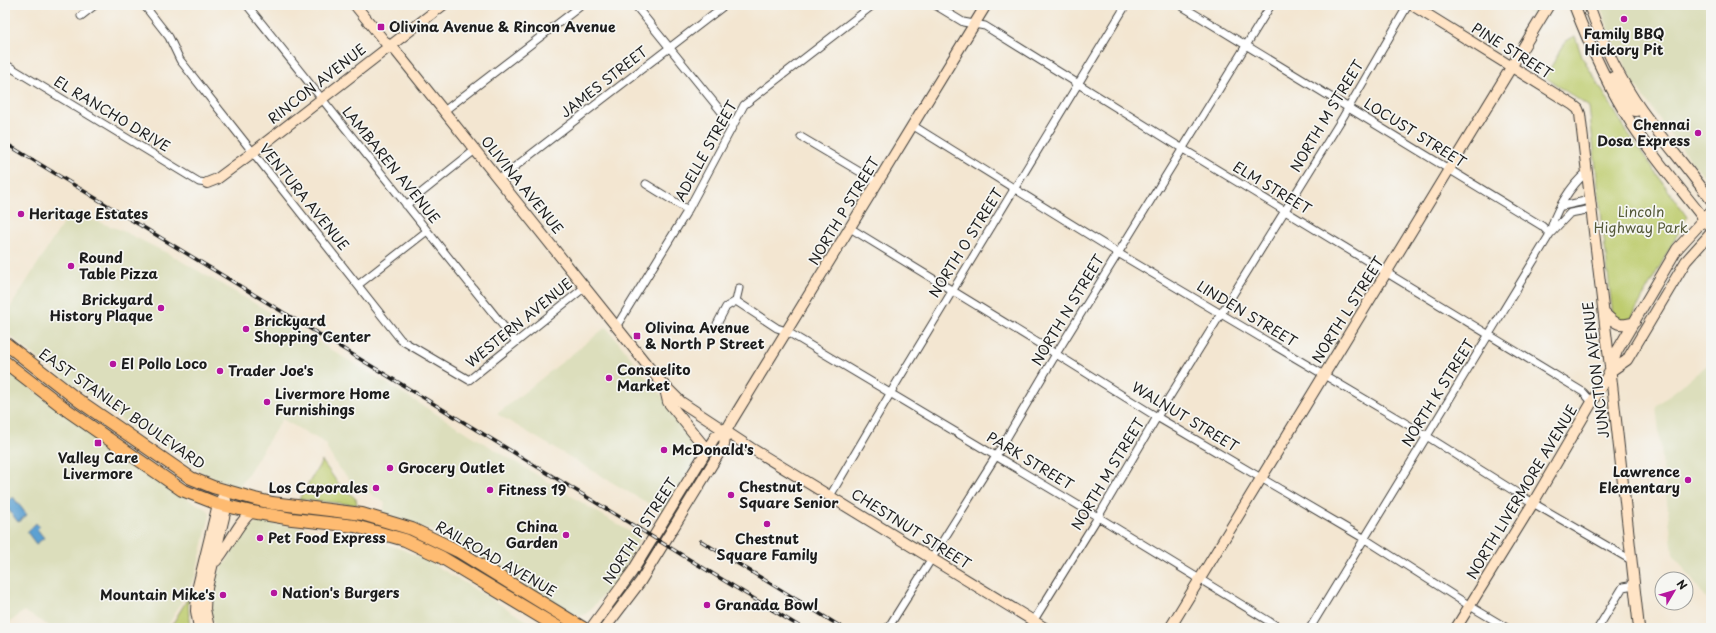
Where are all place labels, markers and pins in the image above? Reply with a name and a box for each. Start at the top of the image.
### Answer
marker: Family BBQ Hickory Pit [1619,14,1629,24]
place label: Olivina Avenue & Rincon Avenue [389,16,616,37]
marker: Olivina Avenue & Rincon Avenue [376,22,386,32]
place label: Family BBQ Hickory Pit [1584,23,1664,60]
place label: Chennai Dosa Express [1597,114,1690,151]
marker: Chennai Dosa Express [1693,128,1703,138]
place label: Heritage Estates [29,203,148,224]
marker: Heritage Estates [16,209,26,219]
place label: Round Table Pizza [79,247,159,284]
marker: Round Table Pizza [66,261,76,271]
place label: Brickyard History Plaque [50,289,154,326]
marker: Brickyard History Plaque [156,303,166,313]
place label: Brickyard Shopping Center [254,310,372,347]
place label: Olivina Avenue & North P Street [645,317,765,354]
marker: Brickyard Shopping Center [241,324,251,334]
marker: Olivina Avenue & North P Street [632,331,642,341]
place label: El Pollo Loco [121,353,207,374]
marker: El Pollo Loco [108,359,118,369]
place label: Consuelito Market [617,359,690,396]
place label: Trader Joe's [228,360,314,381]
marker: Trader Joe's [215,366,225,376]
marker: Consuelito Market [604,373,614,383]
place label: Livermore Home Furnishings [275,383,390,420]
marker: Livermore Home Furnishings [262,397,272,407]
marker: Valley Care Livermore [93,438,103,448]
place label: McDonald's [672,439,754,460]
marker: McDonald's [659,445,669,455]
place label: Valley Care Livermore [58,447,139,484]
place label: Grocery Outlet [398,457,505,478]
place label: Lawrence Elementary [1599,461,1680,498]
marker: Grocery Outlet [385,463,395,473]
marker: Lawrence Elementary [1683,475,1693,485]
place label: Chestnut Square Senior [739,476,839,513]
place label: Los Caporales [269,477,368,498]
place label: Fitness 19 [498,479,566,500]
marker: Los Caporales [371,483,381,493]
marker: Fitness 19 [485,485,495,495]
marker: Chestnut Square Senior [726,490,736,500]
place label: China Garden [506,516,558,553]
marker: Chestnut Square Family [762,519,772,529]
place label: Pet Food Express [268,527,386,548]
place label: Chestnut Square Family [716,528,818,565]
marker: China Garden [561,530,571,540]
marker: Pet Food Express [255,533,265,543]
place label: Nation's Burgers [282,582,400,603]
place label: Mountain Mike's [100,584,215,605]
marker: Nation's Burgers [269,588,279,598]
marker: Mountain Mike's [218,590,228,600]
place label: Granada Bowl [715,594,818,615]
marker: Granada Bowl [702,600,712,610]

